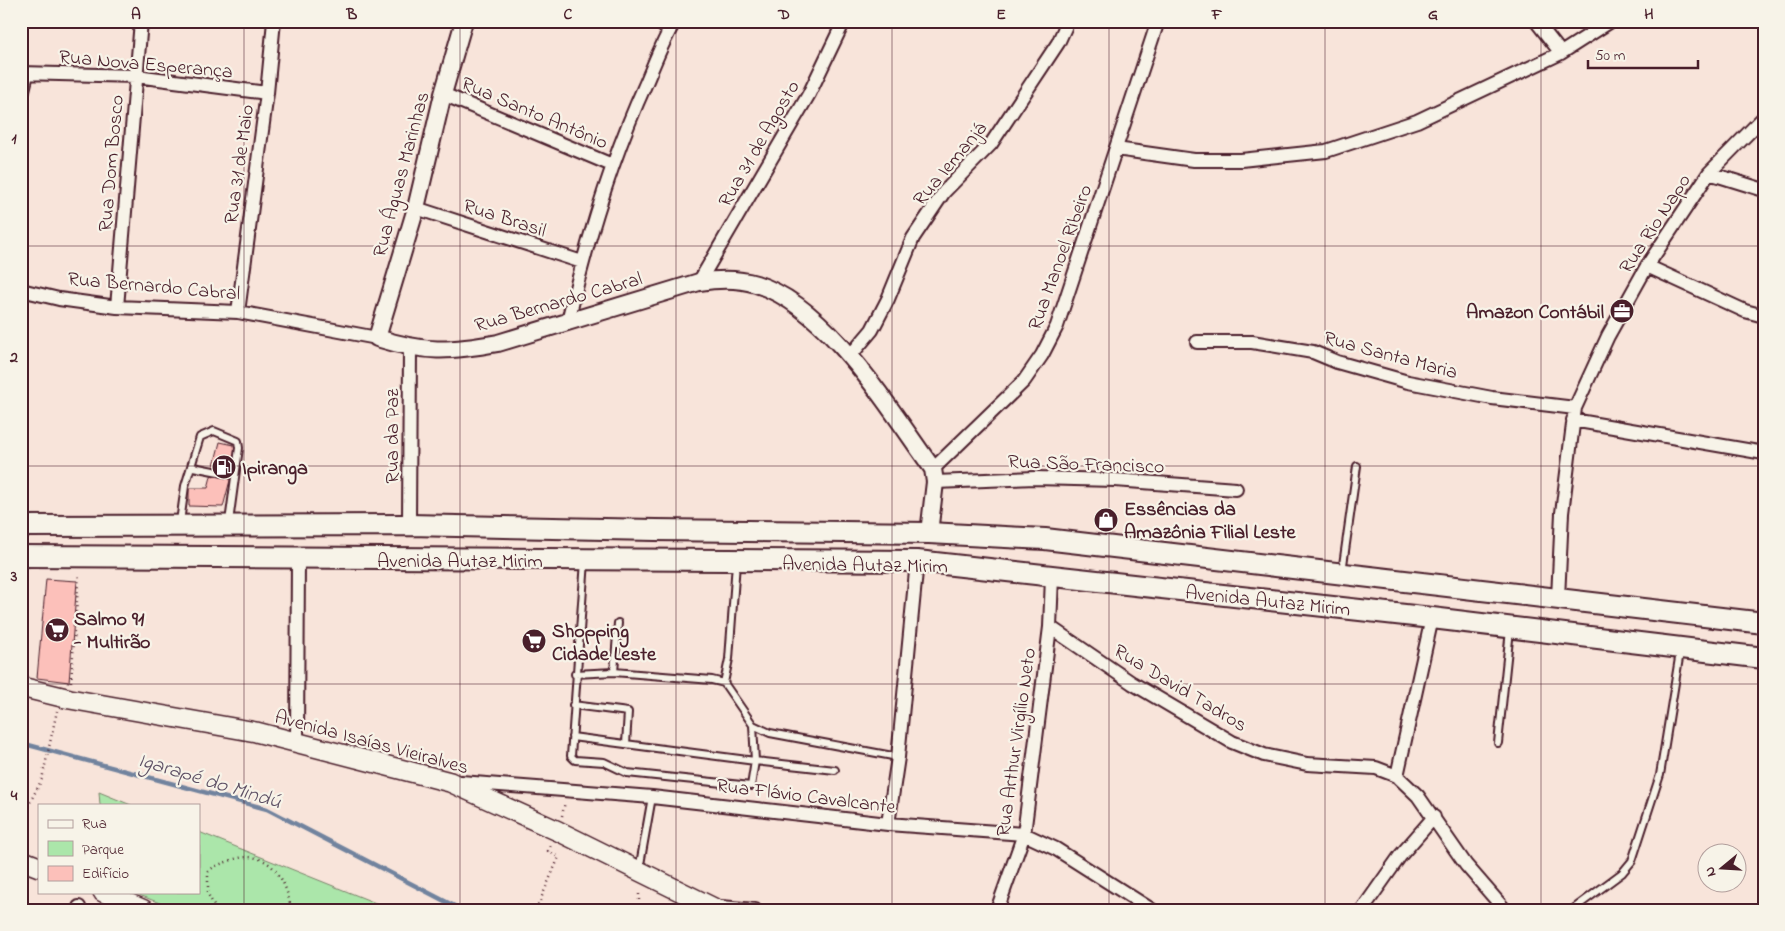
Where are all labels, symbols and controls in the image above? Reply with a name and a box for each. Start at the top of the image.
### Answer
text: A [131,3,141,27]
text: B [346,3,358,27]
text: C [564,3,573,27]
text: D [777,3,790,27]
text: E [996,3,1006,27]
text: F [1211,3,1223,27]
text: G [1428,3,1438,27]
text: H [1644,3,1654,27]
scale bar [1588,38,1698,70]
street label: Rua Nova Esperança [58,43,234,88]
text: 50 m [1595,45,1626,67]
street label: Rua Santo Antônio [456,70,612,158]
street label: Rua 31 de Agosto [712,75,809,214]
street label: Rua Águas Marinhas [366,89,439,261]
street label: Rua Dom Bosco [92,94,133,233]
street label: Rua 31 de Maio [218,103,263,226]
street label: Rua Iemanjá [907,116,995,213]
text: 1 [11,127,17,151]
street label: Rua Rio Napo [1613,169,1699,280]
street label: Rua Manoel Ribeiro [1022,181,1101,335]
street label: Rua Brasil [459,192,550,246]
street label: Rua Bernardo Cabral [66,266,241,309]
street label: Rua Bernardo Cabral [472,266,646,341]
office icon: Amazon Contábil [1609,298,1635,324]
place label: Amazon Contábil [1466,299,1604,328]
street label: Rua Santa Maria [1320,325,1461,388]
text: 2 [9,346,18,370]
street label: Rua da Paz [379,388,408,483]
street label: Rua São Francisco [1007,448,1165,483]
fuel station icon: Ipiranga [211,454,237,480]
place label: Ipiranga [242,455,308,485]
place label: Essências da Amazônia Filial Leste [1124,496,1297,548]
shop icon: Essências da Amazônia Filial Leste [1093,507,1119,533]
street label: Avenida Autaz Mirim [377,548,543,577]
street label: Avenida Autaz Mirim [782,551,948,582]
text: 3 [10,565,18,589]
street label: Avenida Autaz Mirim [1184,579,1352,626]
place label: Salmo 91 - Multirão [73,606,150,658]
supermarket icon: Salmo 91 - Multirão [44,617,70,643]
place label: Shopping Cidade Leste [552,618,657,670]
supermarket icon: Shopping Cidade Leste [521,628,547,654]
street label: Rua David Tadros [1107,638,1252,741]
street label: Rua Arthur Virgílio Neto [990,646,1046,839]
street label: Avenida Isaías Vieiralves [271,704,472,783]
water label: Igarapé do Mindú [134,746,285,819]
street label: Rua Flávio Cavalcante [714,772,897,823]
text: 4 [10,784,18,808]
legend [38,804,200,894]
text: Rua [82,813,107,835]
text: Parque [82,839,124,861]
north arrow [1698,844,1748,894]
text: Edifício [82,863,129,885]
text: N [1700,864,1723,879]

